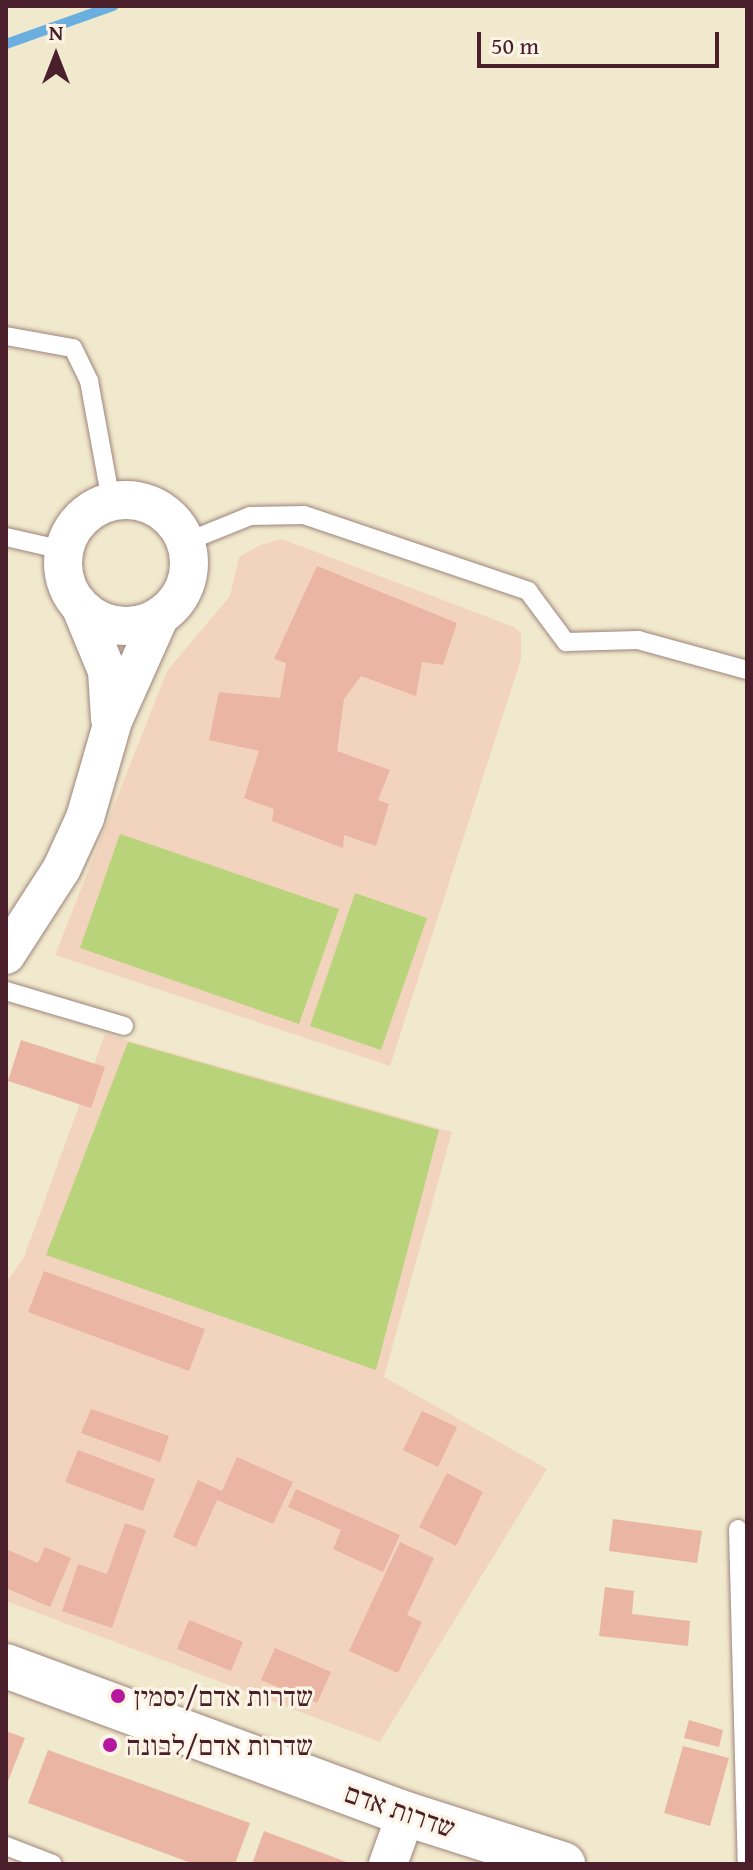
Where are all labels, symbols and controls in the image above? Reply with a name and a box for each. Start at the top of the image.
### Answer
north arrow [16,16,96,96]
text: N [49,16,63,48]
scale bar [481,16,723,66]
text: 50 m [491,28,539,63]
place label: שדרות אדם/יסמין [134,1679,313,1713]
marker: שדרות אדם/יסמין [109,1687,127,1705]
place label: שדרות אדם/לבונה [126,1728,313,1762]
marker: שדרות אדם/לבונה [101,1736,119,1754]
street label: שדרות אדם [340,1775,460,1845]

